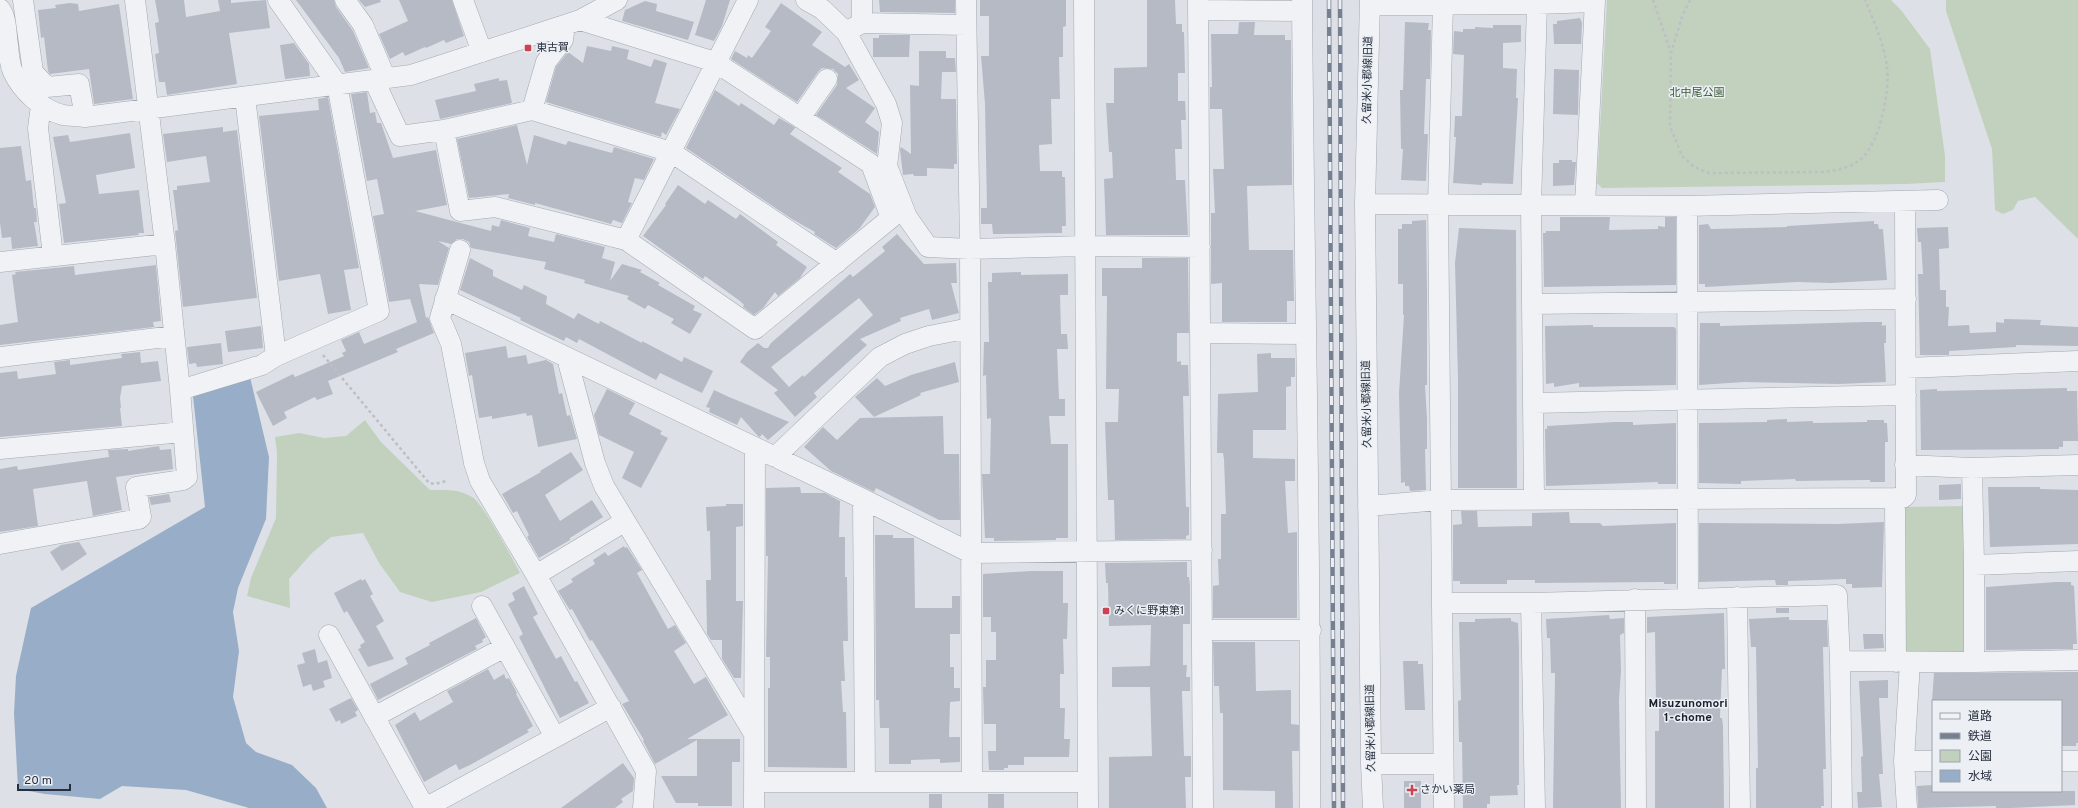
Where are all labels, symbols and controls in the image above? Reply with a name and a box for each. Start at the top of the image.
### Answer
street label: 久留米小郡線旧道 [1360,36,1376,124]
place label: 東古賀 [536,41,569,55]
marker: 東古賀 [523,43,533,53]
park label: 北中尾公園 [1670,86,1725,100]
street label: 久留米小郡線旧道 [1359,360,1375,448]
place label: みくに野東第1 [1114,604,1184,618]
marker: みくに野東第1 [1101,606,1111,616]
street label: 久留米小郡線旧道 [1363,684,1379,772]
district label: Misuzunomori 1-chome [1648,696,1728,726]
legend [1932,700,2062,792]
text: 道路 [1968,709,1992,725]
text: 鉄道 [1968,729,1992,745]
text: 公園 [1968,749,1992,765]
scale bar [18,766,70,792]
text: 水域 [1968,769,1992,785]
text: 20 m [24,773,52,789]
place label: さかい薬局 [1420,783,1475,797]
marker: さかい薬局 [1407,785,1417,795]

